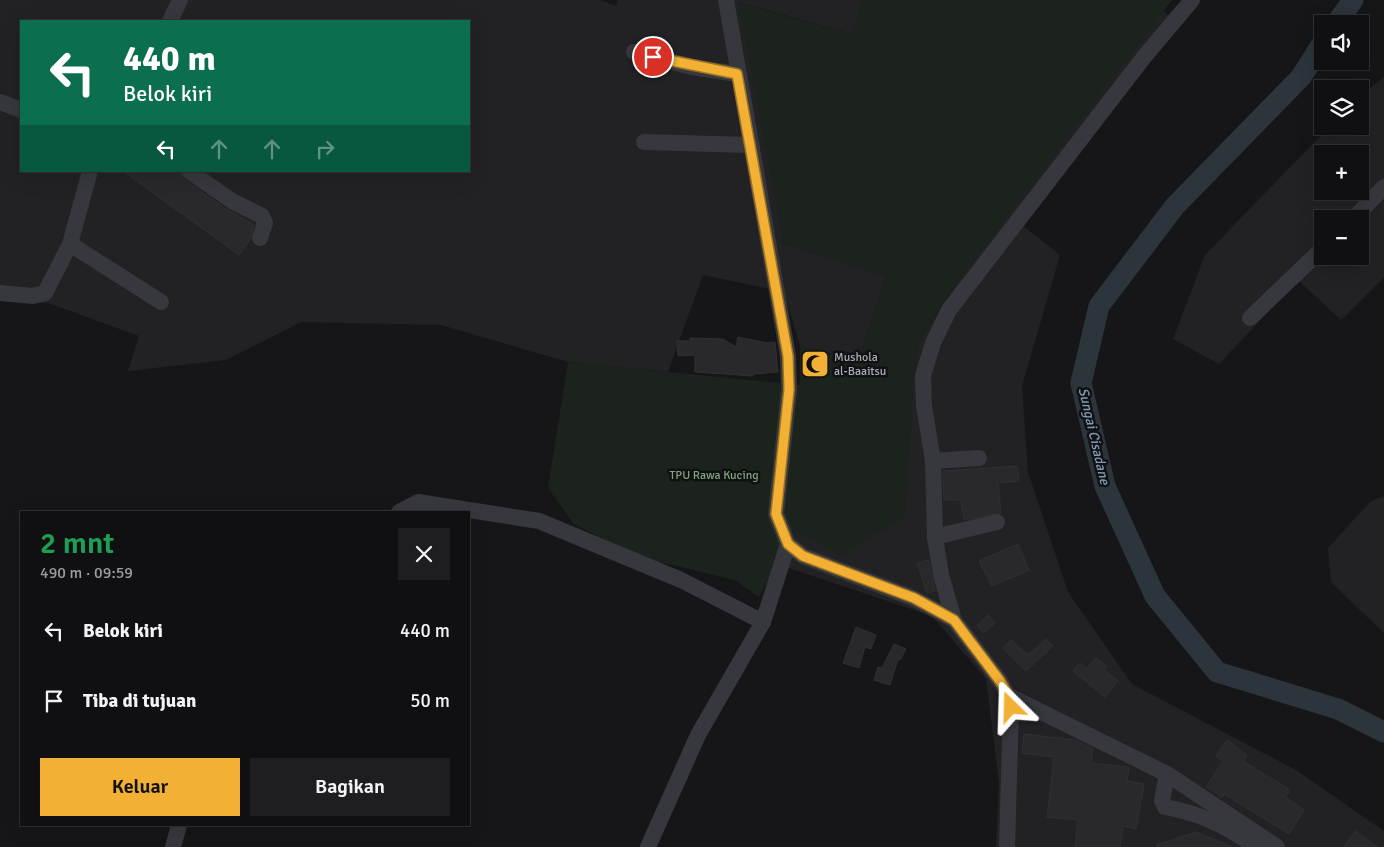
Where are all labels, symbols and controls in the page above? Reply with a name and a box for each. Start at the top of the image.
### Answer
map controls [1314,15,1369,265]
button: sound [1314,15,1369,70]
pin [632,36,674,78]
text: 440 m [123,37,216,80]
icon: left [40,40,105,105]
icon: arrive [639,43,667,71]
text: Belok kiri [123,80,212,107]
button: layers [1314,80,1369,135]
icon: left [152,135,180,163]
icon: ahead [205,135,233,163]
icon: ahead [258,135,286,163]
icon: right [311,135,339,163]
button: + [1314,145,1369,200]
button: − [1314,210,1369,265]
mosque icon: Mushola al-Baaitsu [800,349,830,379]
place label: Mushola al-Baaitsu [834,350,886,379]
water label: Sungai Cisadane [1075,386,1114,487]
park label: TPU Rawa Kucing [669,468,759,483]
text: 2 mnt [40,525,114,562]
button: close [398,528,450,580]
text: 490 m · 09:59 [40,563,133,583]
icon: left [40,617,68,645]
text: Belok kiri [83,619,163,643]
text: 440 m [400,619,450,643]
position arrow [984,680,1036,732]
icon: arrive [40,687,68,715]
text: Tiba di tujuan [83,689,196,713]
text: 50 m [410,689,450,713]
button: Keluar [40,758,240,816]
button: Bagikan [250,758,450,816]

